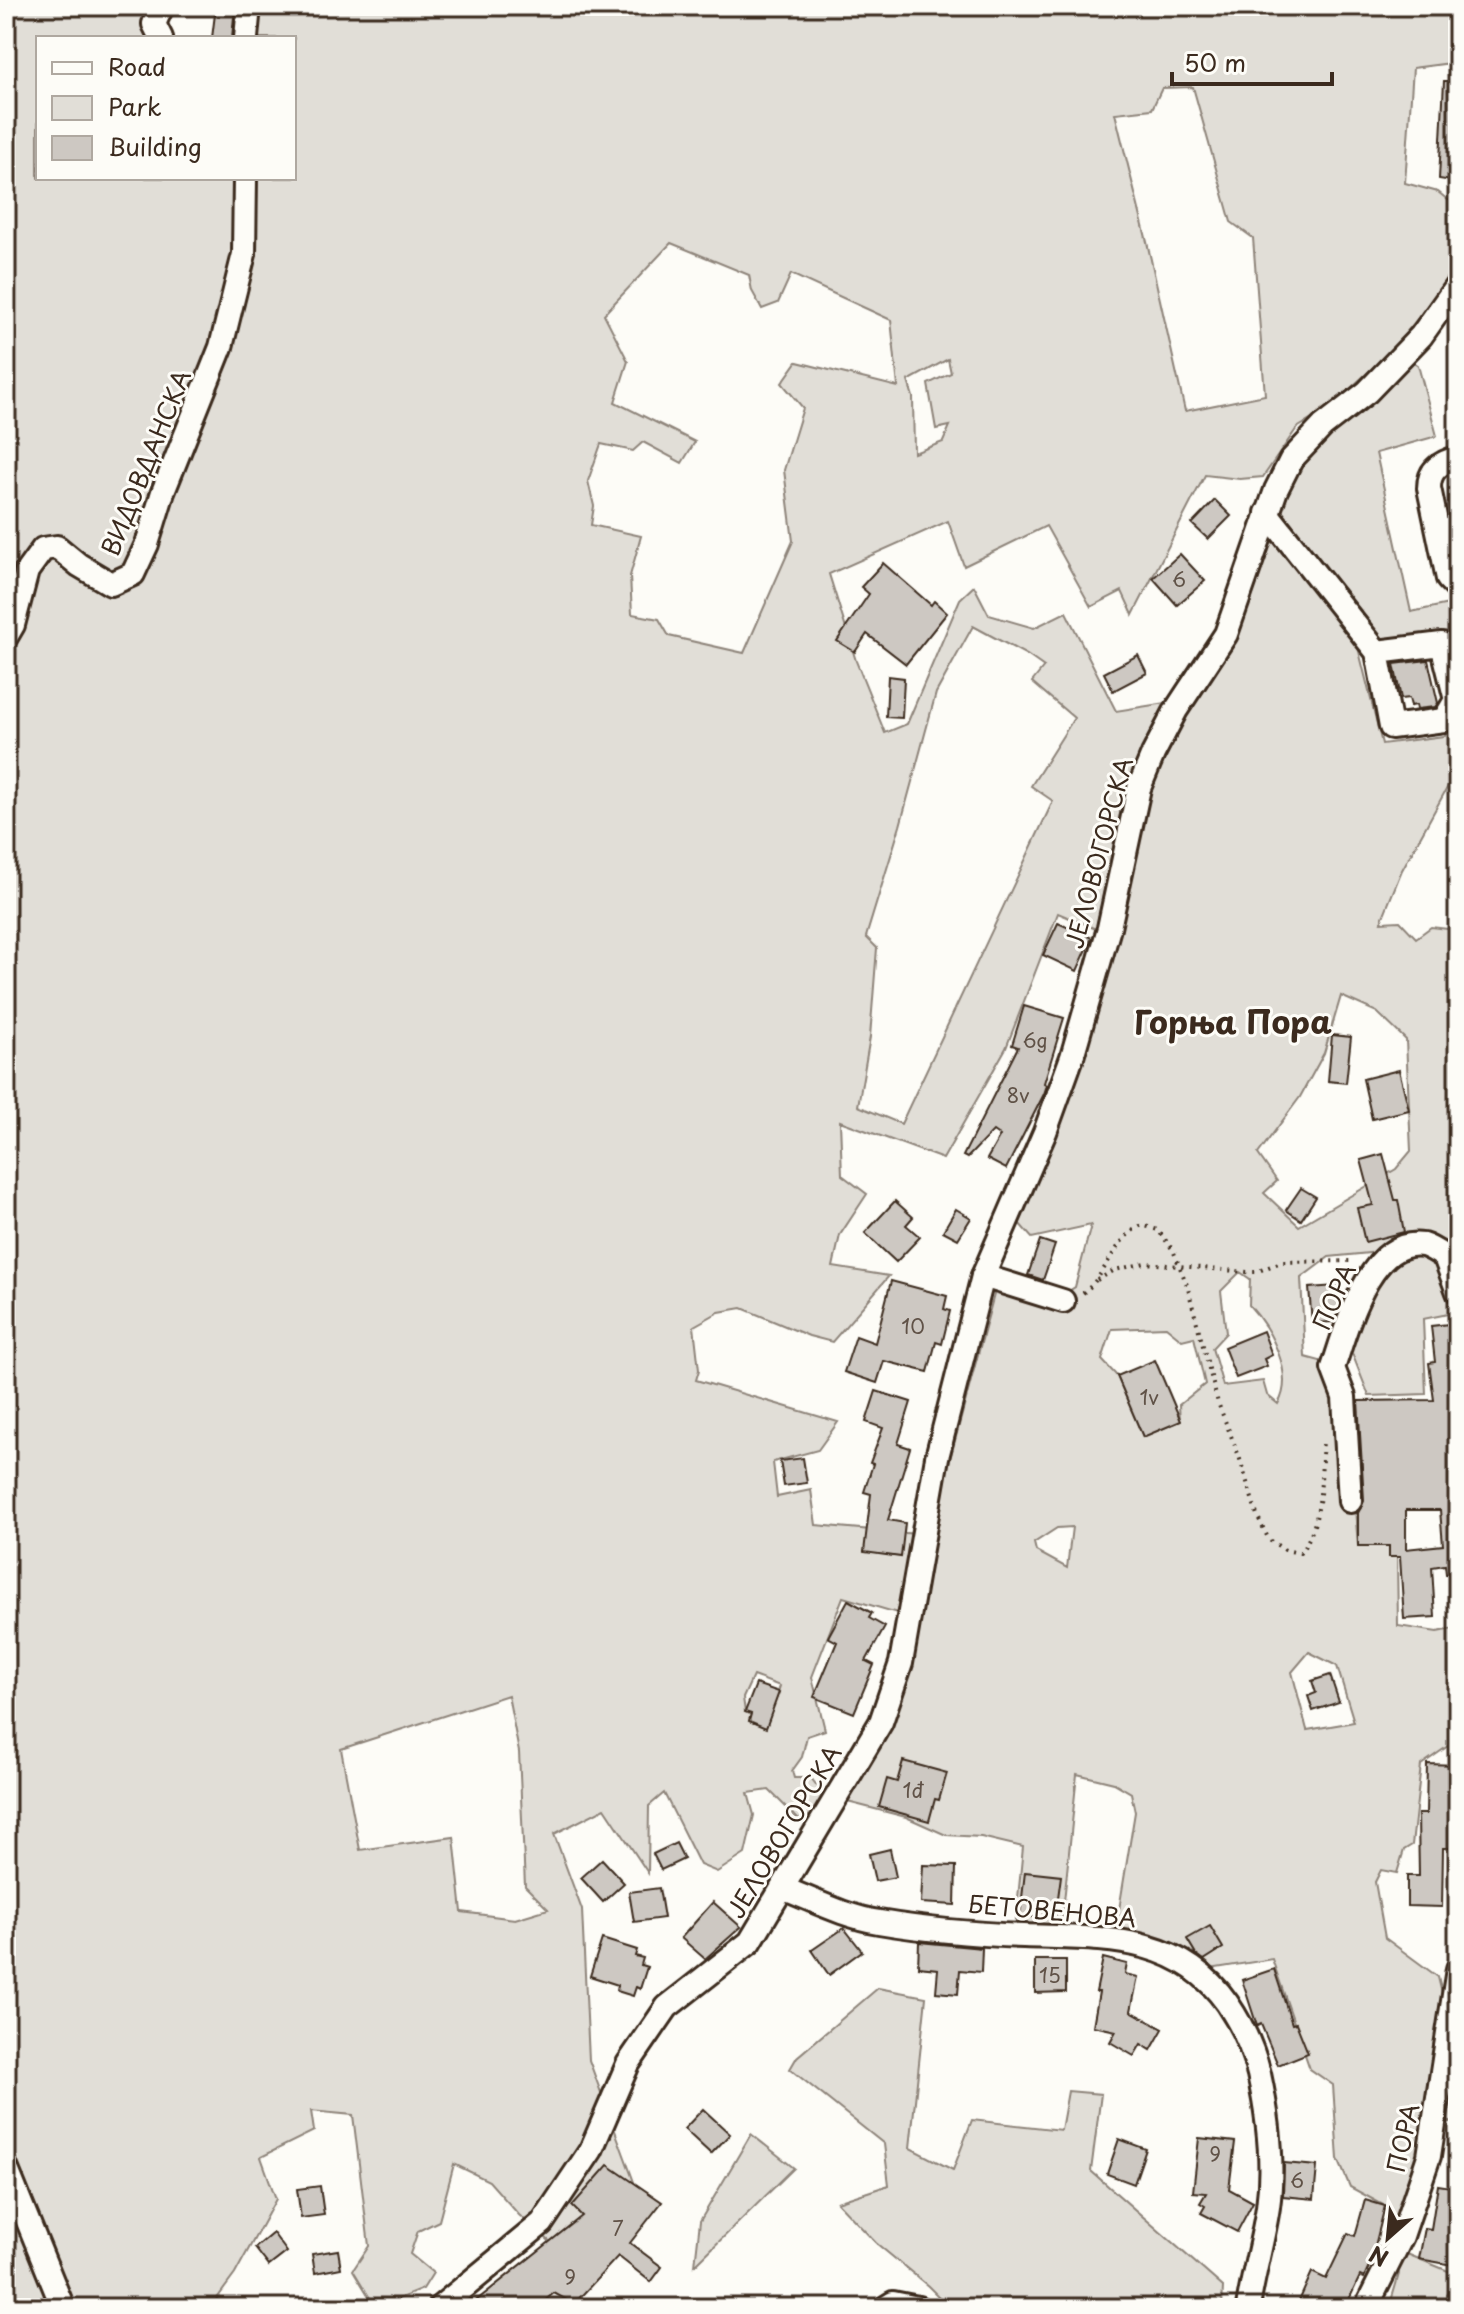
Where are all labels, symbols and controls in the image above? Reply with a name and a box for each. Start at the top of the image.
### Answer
legend [36,36,296,180]
scale bar [1172,36,1332,86]
text: 50 m [1184,44,1246,80]
text: Road [108,48,166,84]
text: Park [108,88,162,124]
text: Building [108,128,202,164]
street label: ВИДОВДАНСКА [91,364,199,561]
house number: 6 [1172,564,1186,594]
street label: ЈЕЛОВОГОРСКА [1055,753,1141,952]
district label: Горња Пора [1134,997,1332,1045]
house number: 6g [1022,1025,1048,1055]
house number: 8v [1007,1080,1029,1110]
street label: ПОРА [1303,1257,1364,1335]
house number: 10 [901,1311,925,1341]
house number: 1v [1139,1382,1159,1412]
street label: ЈЕЛОВОГОРСКА [717,1738,849,1924]
house number: 1đ [903,1775,925,1805]
street label: БЕТОВЕНОВА [967,1885,1138,1935]
house number: 15 [1039,1960,1061,1990]
street label: ПОРА [1377,2100,1427,2176]
house number: 9 [1209,2139,1221,2169]
house number: 6 [1290,2165,1304,2195]
north arrow [1348,2198,1428,2278]
house number: 7 [612,2213,624,2243]
text: N [1363,2238,1393,2276]
house number: 9 [564,2262,576,2292]

